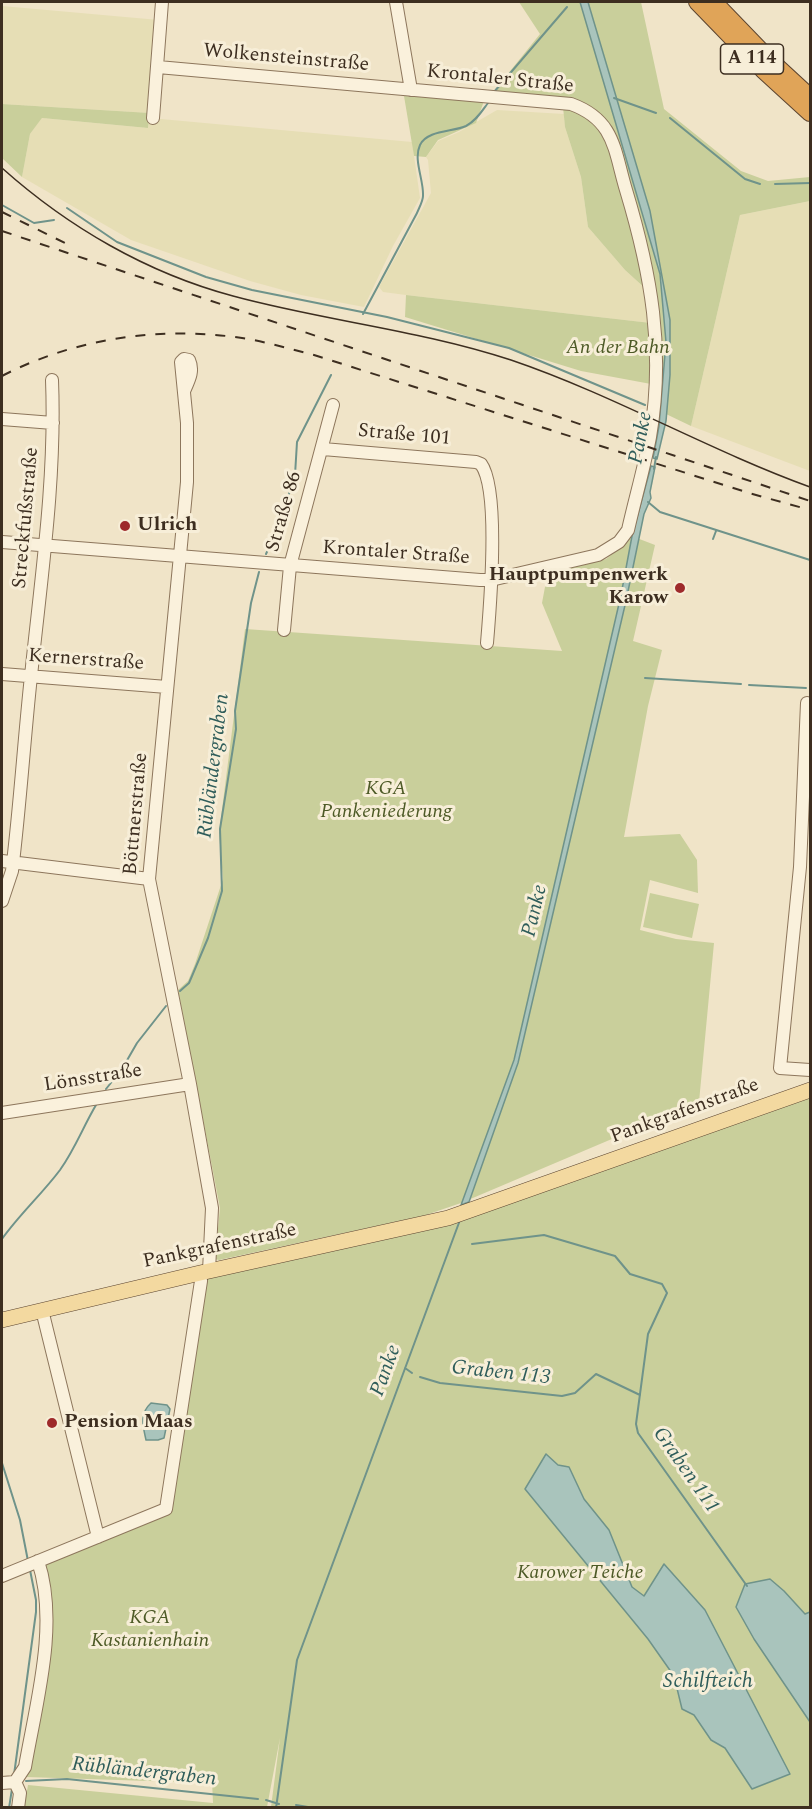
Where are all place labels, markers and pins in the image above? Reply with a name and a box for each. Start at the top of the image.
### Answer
place label: Ulrich [137,514,197,538]
marker: Ulrich [118,519,132,533]
place label: Hauptpumpenwerk Karow [489,564,668,611]
marker: Hauptpumpenwerk Karow [673,581,687,595]
place label: Pension Maas [64,1411,193,1435]
marker: Pension Maas [45,1416,59,1430]

